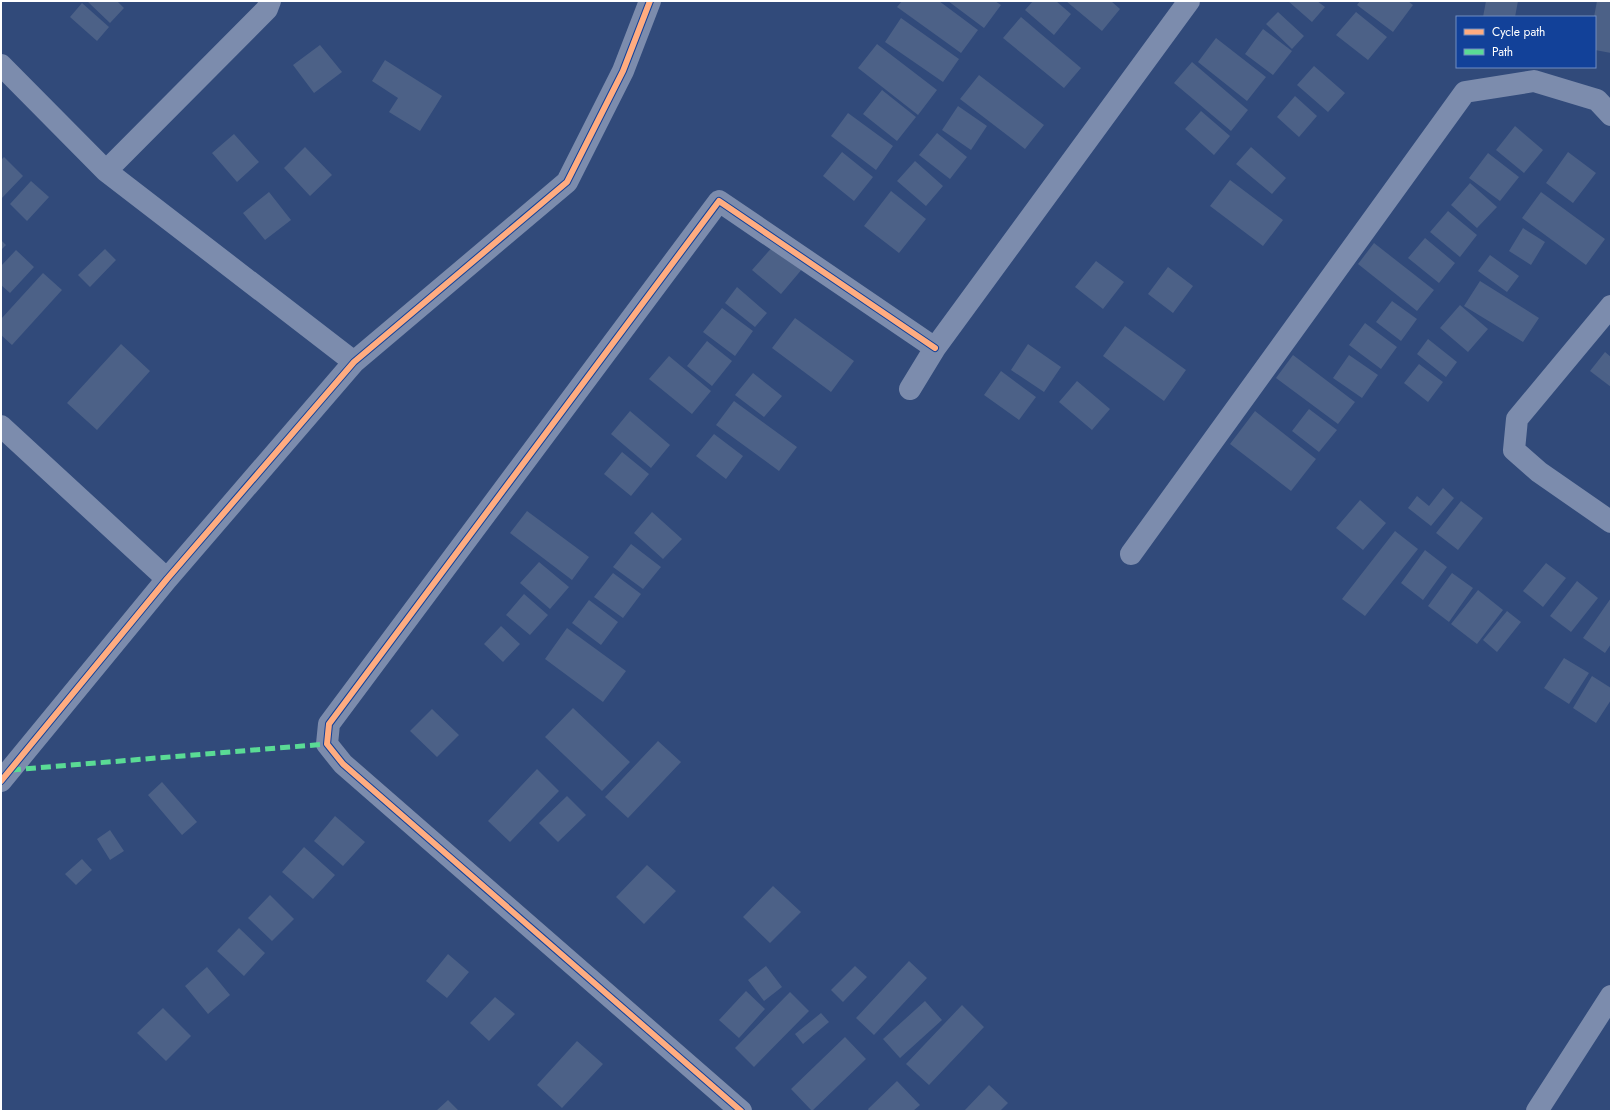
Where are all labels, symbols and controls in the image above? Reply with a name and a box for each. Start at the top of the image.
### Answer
legend [1456,16,1596,68]
text: Cycle path [1492,23,1545,41]
text: Path [1492,43,1513,61]

